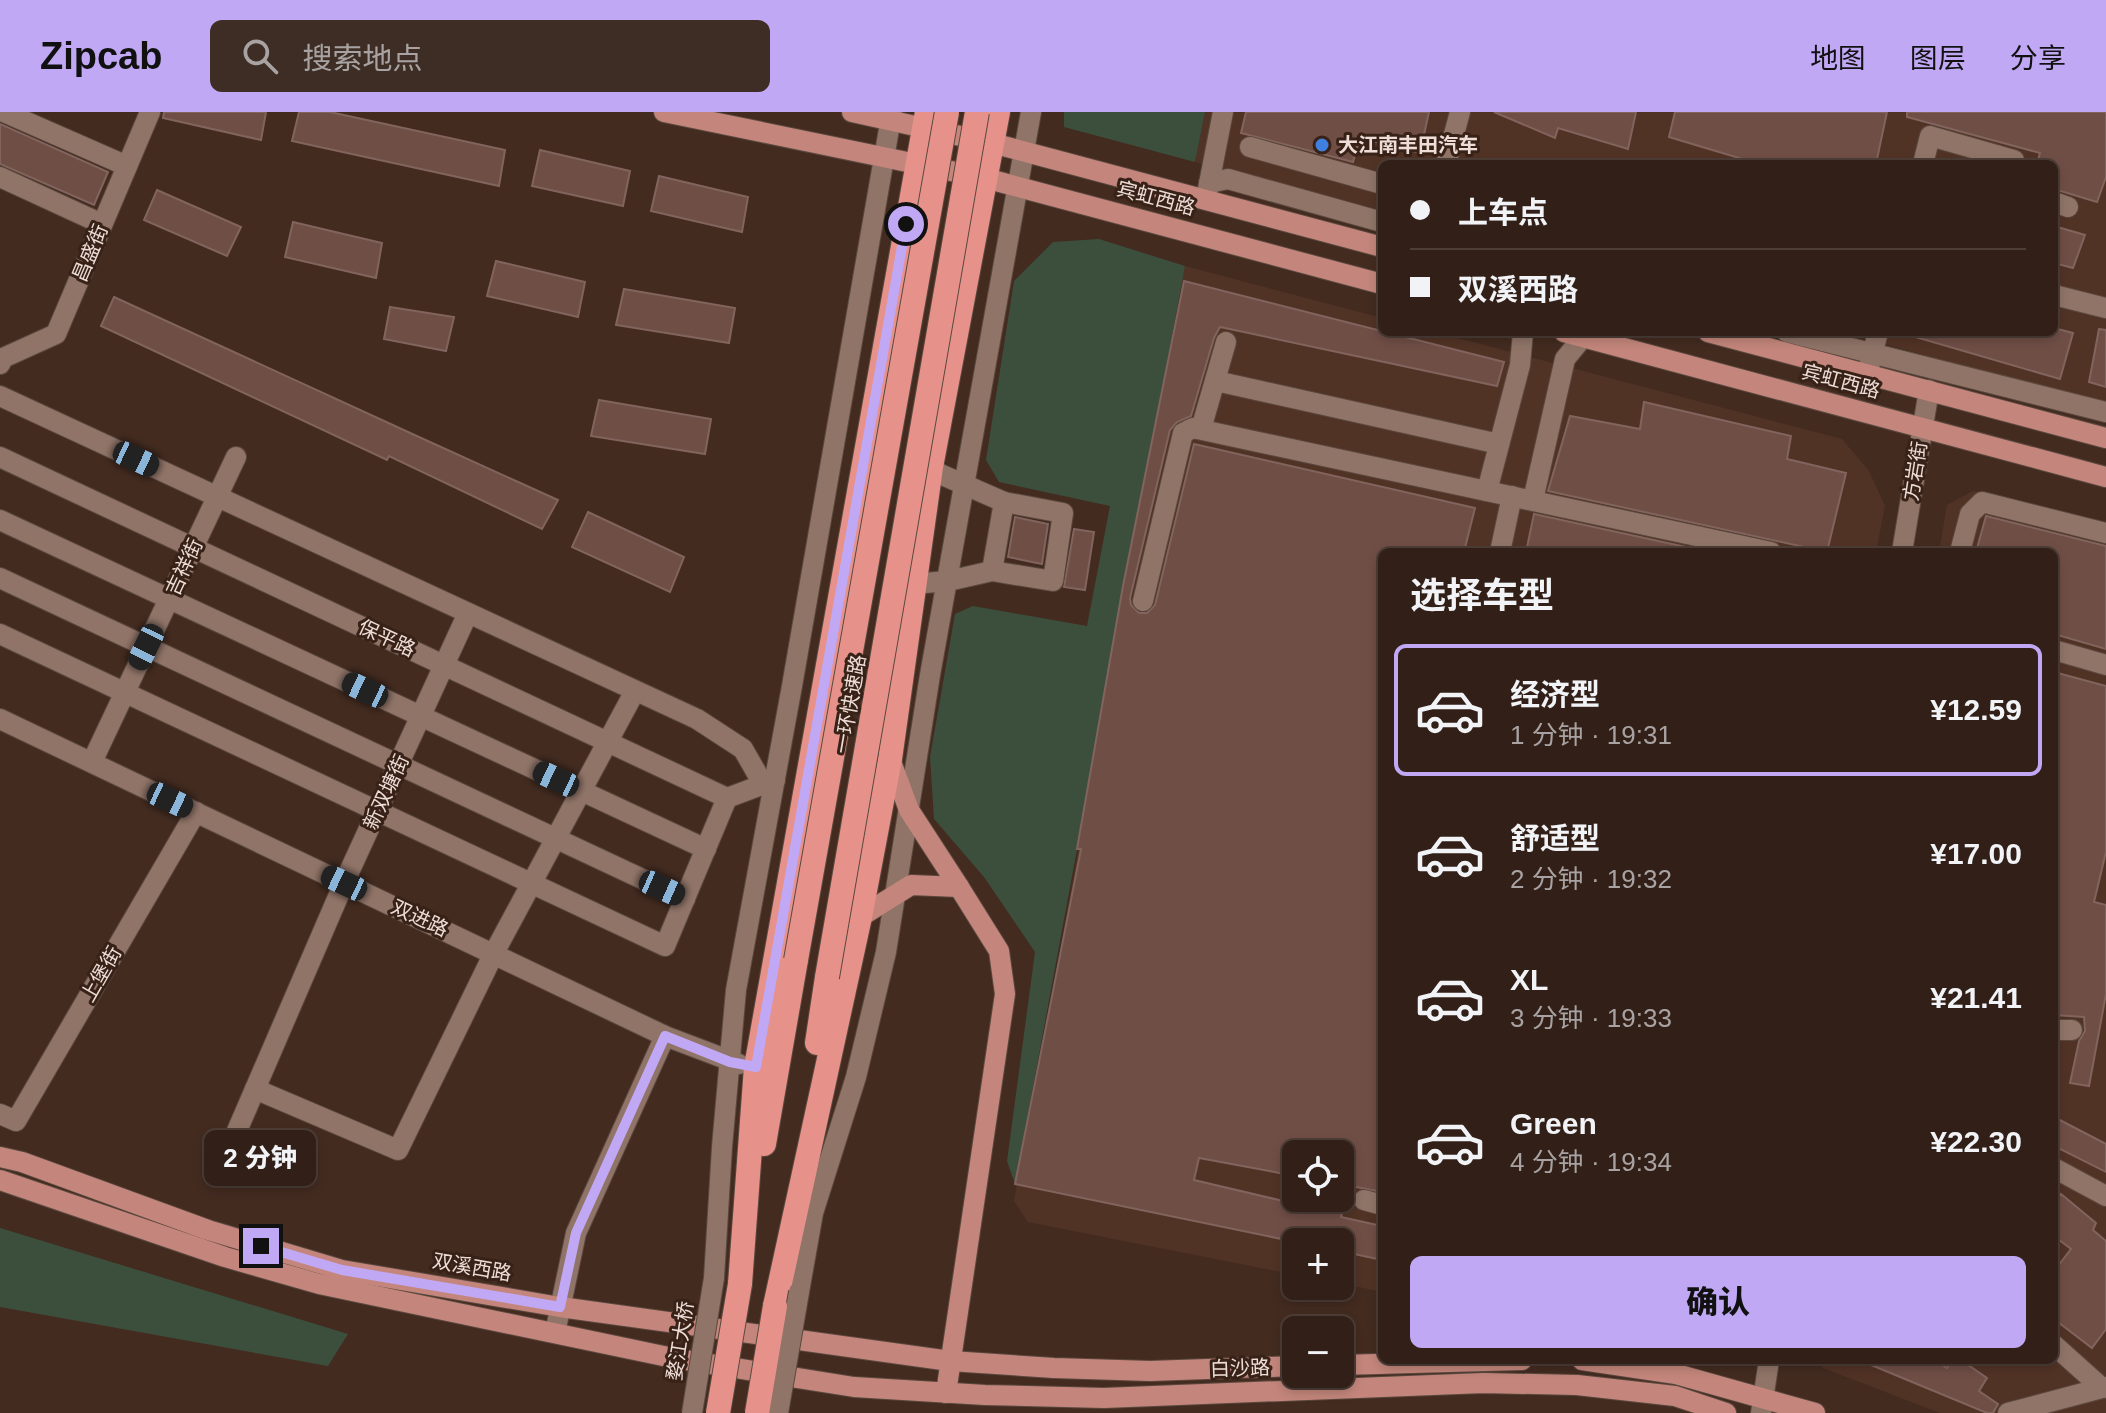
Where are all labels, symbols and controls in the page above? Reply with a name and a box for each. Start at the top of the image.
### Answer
search box [210,20,770,92]
icon: search [238,34,282,78]
text: Zipcab [40,35,162,77]
text: 搜索地点 [302,42,422,75]
text: 地图 [1810,43,1866,74]
text: 图层 [1910,43,1966,74]
text: 分享 [2010,43,2066,74]
place label: 大江南丰田汽车 [1338,134,1478,156]
marker: 大江南丰田汽车 [1313,136,1331,154]
street label: 宾虹西路 [1115,177,1197,219]
text: 上车点 [1458,196,1548,229]
route start [888,206,924,242]
street label: 昌盛街 [68,221,112,285]
text: 双溪西路 [1458,273,1578,306]
street label: 宾虹西路 [1800,360,1882,402]
car [109,438,163,480]
street label: 方岩街 [1899,440,1931,502]
street label: 吉祥街 [161,535,207,599]
text: 选择车型 [1410,575,1554,616]
street label: 保平路 [355,615,419,661]
car [125,620,167,674]
street label: 一环快速路 [830,653,870,755]
car [338,669,392,711]
icon: car [1414,674,1486,746]
text: 经济型 [1510,678,1600,711]
text: ¥12.59 [1930,693,2022,726]
text: 1 分钟 · 19:31 [1510,720,1672,750]
street label: 新双塘街 [359,751,413,833]
car [529,758,583,800]
car [143,779,197,821]
icon: car [1414,818,1486,890]
text: 舒适型 [1510,822,1600,855]
text: ¥17.00 [1930,837,2022,870]
car [317,862,371,904]
text: 2 分钟 · 19:32 [1510,864,1672,894]
car [635,867,689,909]
street label: 双进路 [388,895,452,941]
street label: 上堡街 [76,943,126,1005]
icon: car [1414,962,1486,1034]
text: XL [1510,963,1548,996]
text: ¥21.41 [1930,981,2022,1014]
text: 3 分钟 · 19:33 [1510,1003,1672,1033]
icon: car [1414,1106,1486,1178]
text: Green [1510,1107,1597,1140]
text: ¥22.30 [1930,1125,2022,1158]
callout: 2 分钟 [205,1130,317,1186]
map controls [1282,1140,1354,1388]
button: locate [1282,1140,1354,1212]
text: 2 分钟 [223,1143,297,1173]
text: 4 分钟 · 19:34 [1510,1147,1672,1177]
route end [243,1228,279,1264]
button: + [1282,1228,1354,1300]
street label: 双溪西路 [431,1249,513,1285]
button: 确认 [1410,1256,2026,1348]
street label: 婺江大桥 [663,1300,697,1382]
button: − [1282,1316,1354,1388]
street label: 白沙路 [1210,1356,1270,1380]

